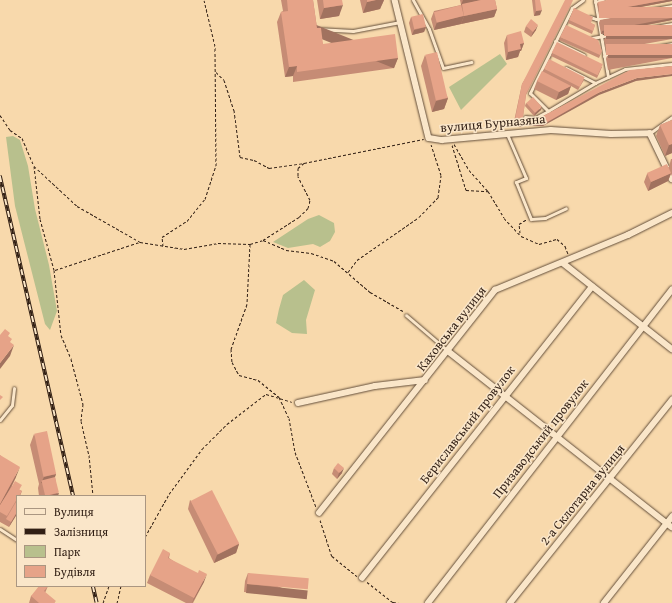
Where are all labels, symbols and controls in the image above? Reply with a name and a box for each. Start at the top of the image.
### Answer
street label: вулиця Бурназяна [440,112,546,136]
street label: Каховська вулиця [414,283,490,375]
street label: Бериславський провулок [417,363,519,487]
street label: Призаводський провулок [490,376,592,502]
street label: 2-а Склотарна вулиця [538,441,628,549]
legend [16,495,146,587]
text: Вулиця [54,503,94,520]
text: Залізниця [54,523,108,540]
text: Парк [54,543,80,560]
text: Будівля [54,563,95,580]

